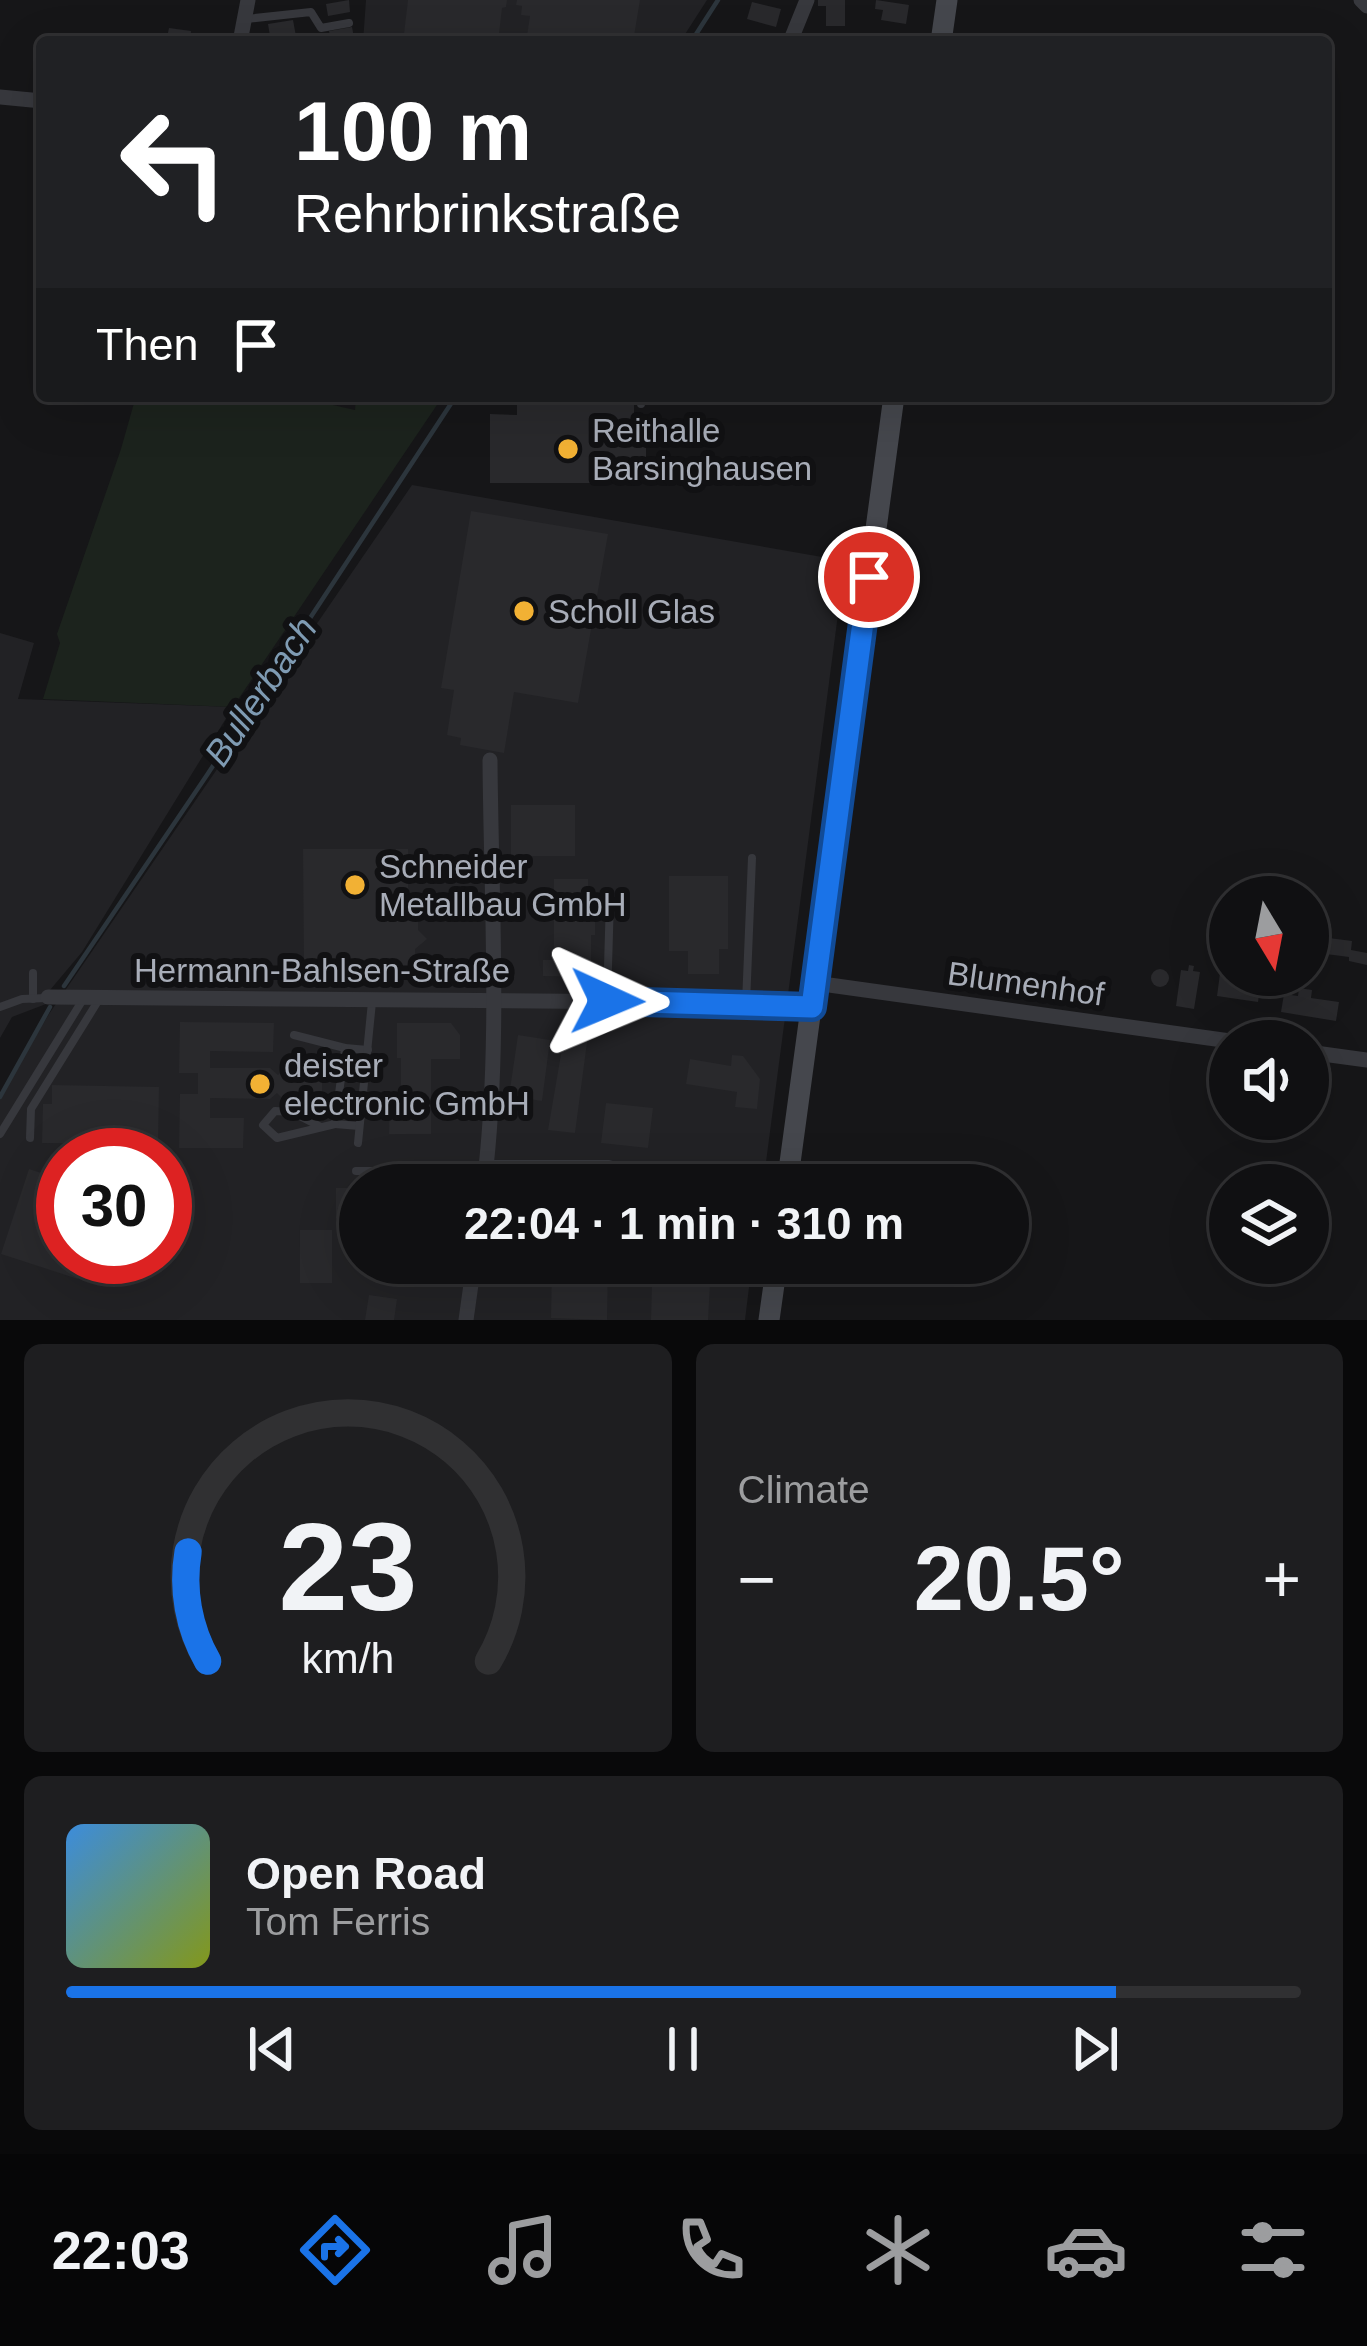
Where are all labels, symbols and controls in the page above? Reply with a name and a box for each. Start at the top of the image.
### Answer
icon: left [96,84,252,240]
text: 100 m [294,84,532,178]
text: Rehrbrinkstraße [294,183,681,243]
icon: arrive [223,312,289,378]
text: Then [96,319,199,370]
place label: Reithalle Barsinghausen [592,412,812,487]
marker: Reithalle Barsinghausen [555,436,581,462]
pin [818,526,920,628]
icon: arrive [836,544,902,610]
place label: Scholl Glas [548,593,715,630]
marker: Scholl Glas [511,598,537,624]
water label: Bullerbach [196,609,325,773]
place label: Schneider Metallbau GmbH [379,848,627,923]
marker: Schneider Metallbau GmbH [342,872,368,898]
north arrow [1209,876,1329,996]
map controls [1209,876,1329,1284]
position arrow [544,938,670,1064]
street label: Hermann-Bahlsen-Straße [134,952,510,989]
street label: Blumenhof [945,954,1107,1013]
button: sound [1209,1020,1329,1140]
place label: deister electronic GmbH [284,1047,530,1122]
marker: deister electronic GmbH [247,1071,273,1097]
speed limit sign: 30 [36,1128,192,1284]
button: layers [1209,1164,1329,1284]
text: 22:04 · 1 min · 310 m [464,1198,904,1249]
text: Climate [738,1468,870,1511]
text: 23 [278,1497,417,1636]
text: 20.5° [914,1529,1125,1629]
text: − [738,1542,776,1616]
text: + [1262,1542,1301,1616]
text: km/h [301,1634,394,1682]
text: Open Road [246,1848,486,1899]
text: Tom Ferris [246,1900,430,1943]
icon: previous [239,2016,305,2082]
icon: pause [650,2016,716,2082]
icon: next [1062,2016,1128,2082]
icon: directions [293,2208,377,2292]
icon: music [481,2208,565,2292]
icon: phone [669,2208,753,2292]
icon: climate [856,2208,940,2292]
icon: car [1044,2208,1128,2292]
icon: filters [1231,2208,1315,2292]
text: 22:03 [52,2220,190,2280]

